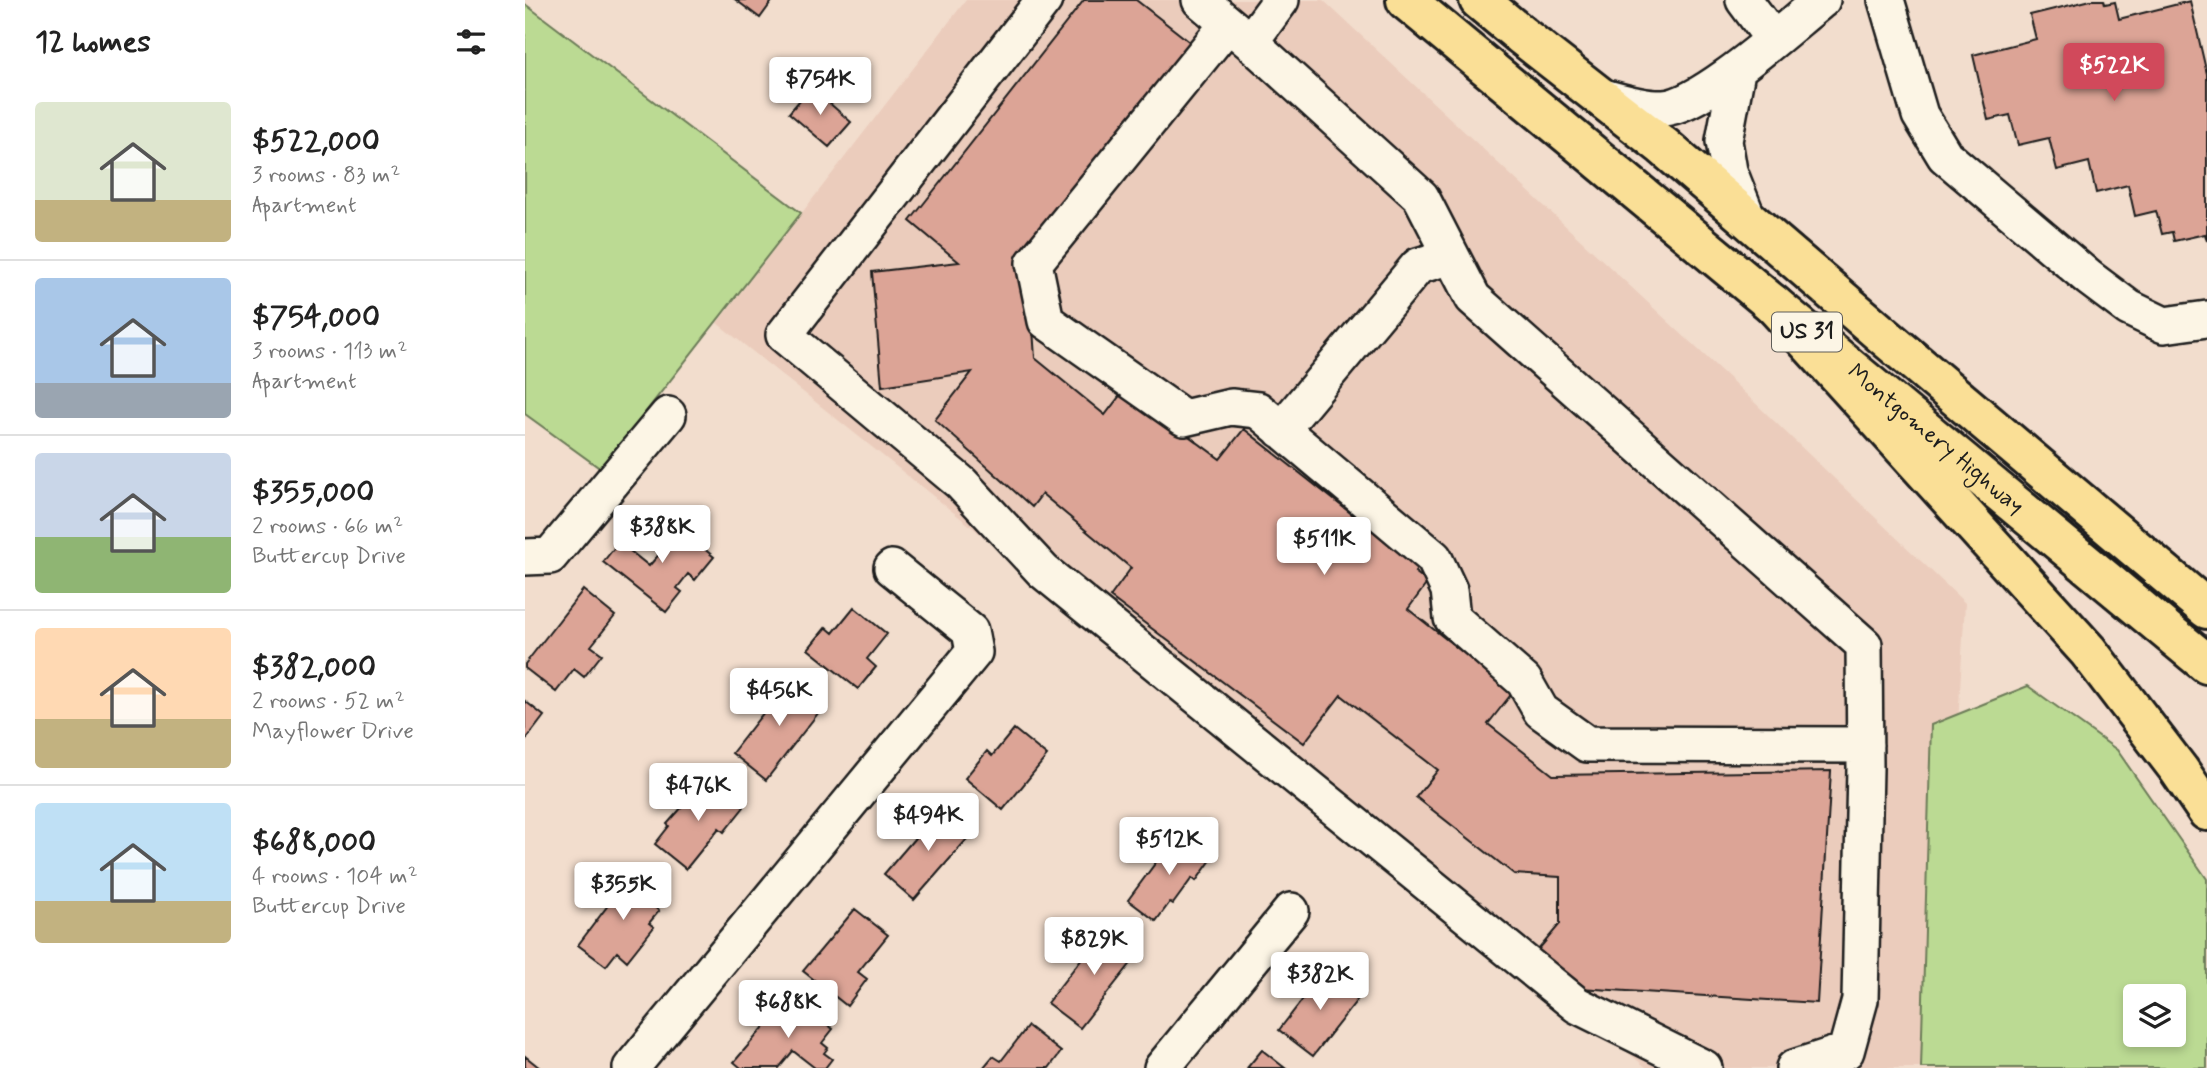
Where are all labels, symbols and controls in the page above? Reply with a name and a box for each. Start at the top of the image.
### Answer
text: 12 homes [35,23,151,62]
icon: filters [452,23,490,61]
pin: $522K [2065,43,2163,103]
text: $522K [2079,51,2149,81]
pin: $754K [771,58,869,117]
text: $754K [785,65,855,95]
text: $522,000 [252,122,380,161]
icon: home [91,130,175,214]
text: 3 rooms · 83 m² [252,161,400,191]
text: Apartment [252,191,357,221]
text: $754,000 [252,298,380,337]
icon: home [91,306,175,390]
road number: US 31 [1772,312,1842,352]
text: 3 rooms · 113 m² [252,337,407,367]
street label: Montgomery Highway [1841,357,2031,521]
text: Apartment [252,367,357,397]
text: $355,000 [252,473,374,512]
icon: home [91,481,175,565]
pin: $388K [613,505,711,565]
text: 2 rooms · 66 m² [252,512,403,542]
text: $388K [629,513,695,543]
pin: $511K [1275,518,1373,577]
text: $511K [1293,525,1355,555]
text: Buttercup Drive [252,542,406,572]
text: $382,000 [252,648,376,687]
icon: home [91,656,175,740]
pin: $456K [730,668,828,728]
text: $456K [746,676,812,706]
text: 2 rooms · 52 m² [252,687,405,717]
text: Mayflower Drive [252,717,414,747]
pin: $476K [649,764,747,823]
text: $476K [665,771,731,801]
pin: $494K [879,794,977,853]
text: $494K [893,801,963,831]
pin: $512K [1120,818,1218,877]
text: $688,000 [252,823,376,862]
text: $512K [1135,825,1203,855]
icon: home [91,831,175,915]
text: 4 rooms · 104 m² [252,862,418,892]
pin: $355K [574,862,672,922]
text: $355K [590,870,656,900]
text: Buttercup Drive [252,892,406,922]
pin: $829K [1045,918,1143,977]
text: $829K [1061,925,1127,955]
pin: $382K [1271,953,1369,1012]
text: $382K [1287,960,1353,990]
pin: $688K [739,981,837,1040]
map controls [2123,984,2186,1047]
button: layers [2123,984,2186,1047]
text: $688K [755,988,821,1018]

